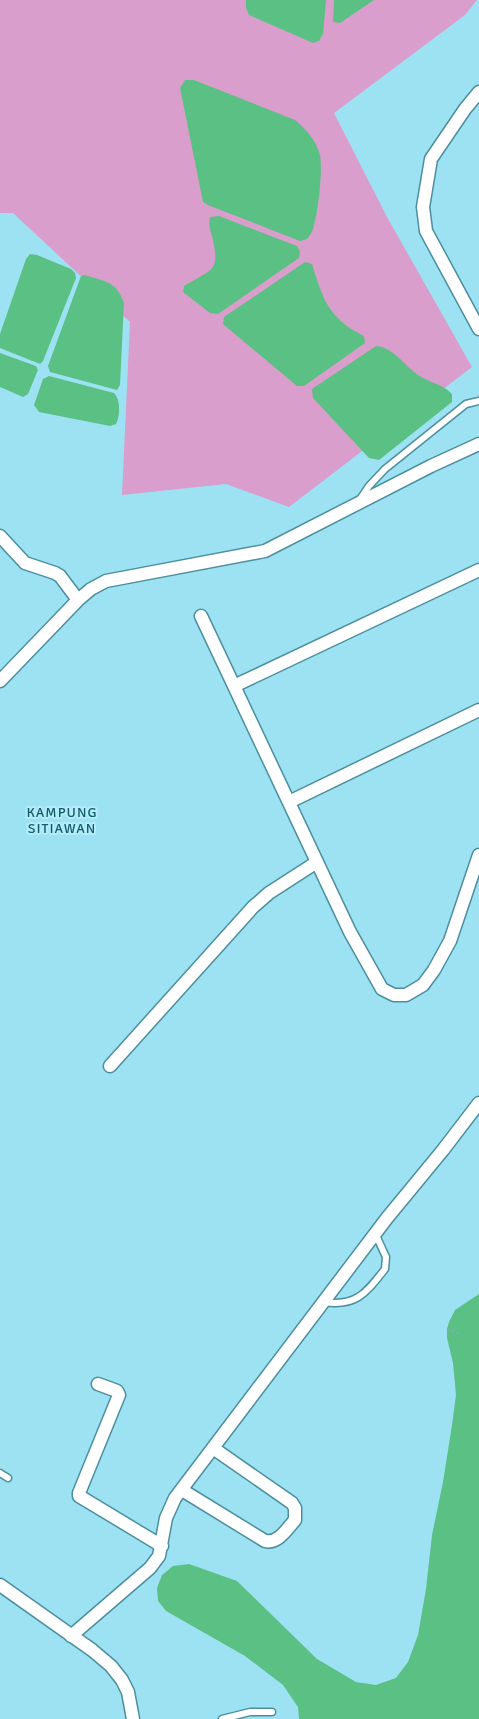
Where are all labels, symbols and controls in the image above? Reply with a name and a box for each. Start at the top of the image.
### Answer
district label: KAMPUNG SITIAWAN [26,804,98,837]

